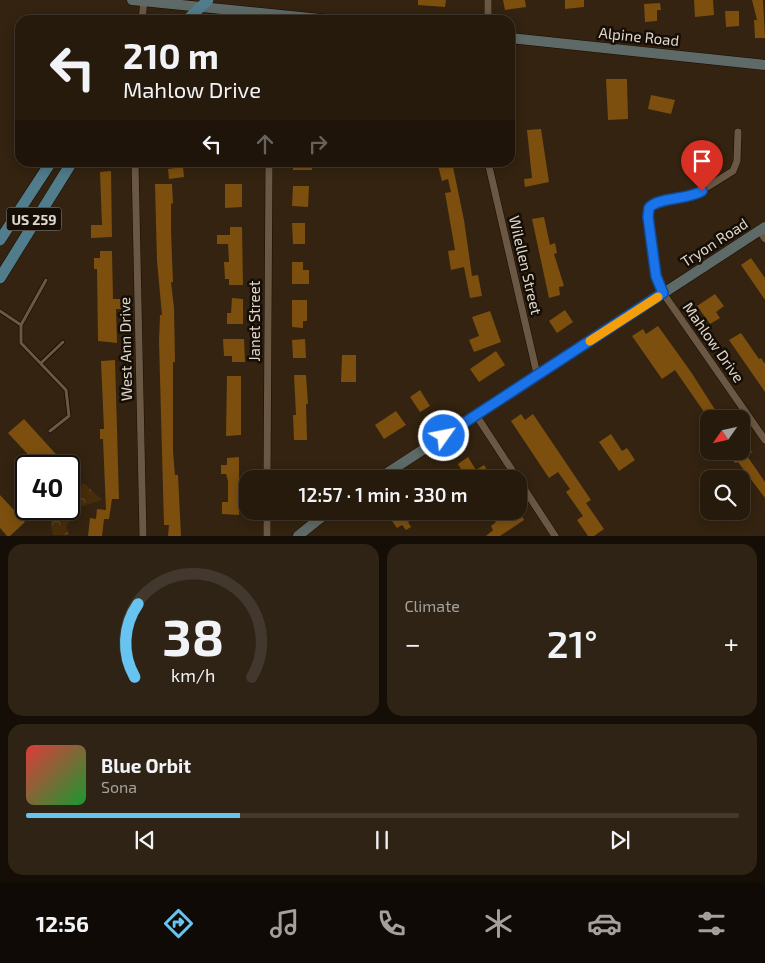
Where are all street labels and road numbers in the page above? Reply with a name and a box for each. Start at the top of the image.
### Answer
street label: Alpine Road [598,23,680,49]
road number: US 259 [6,208,62,230]
street label: Wilellen Street [506,214,546,317]
street label: Tryon Road [677,214,751,270]
street label: Janet Street [245,280,263,361]
street label: West Ann Drive [115,297,135,401]
street label: Mahlow Drive [680,298,748,386]

